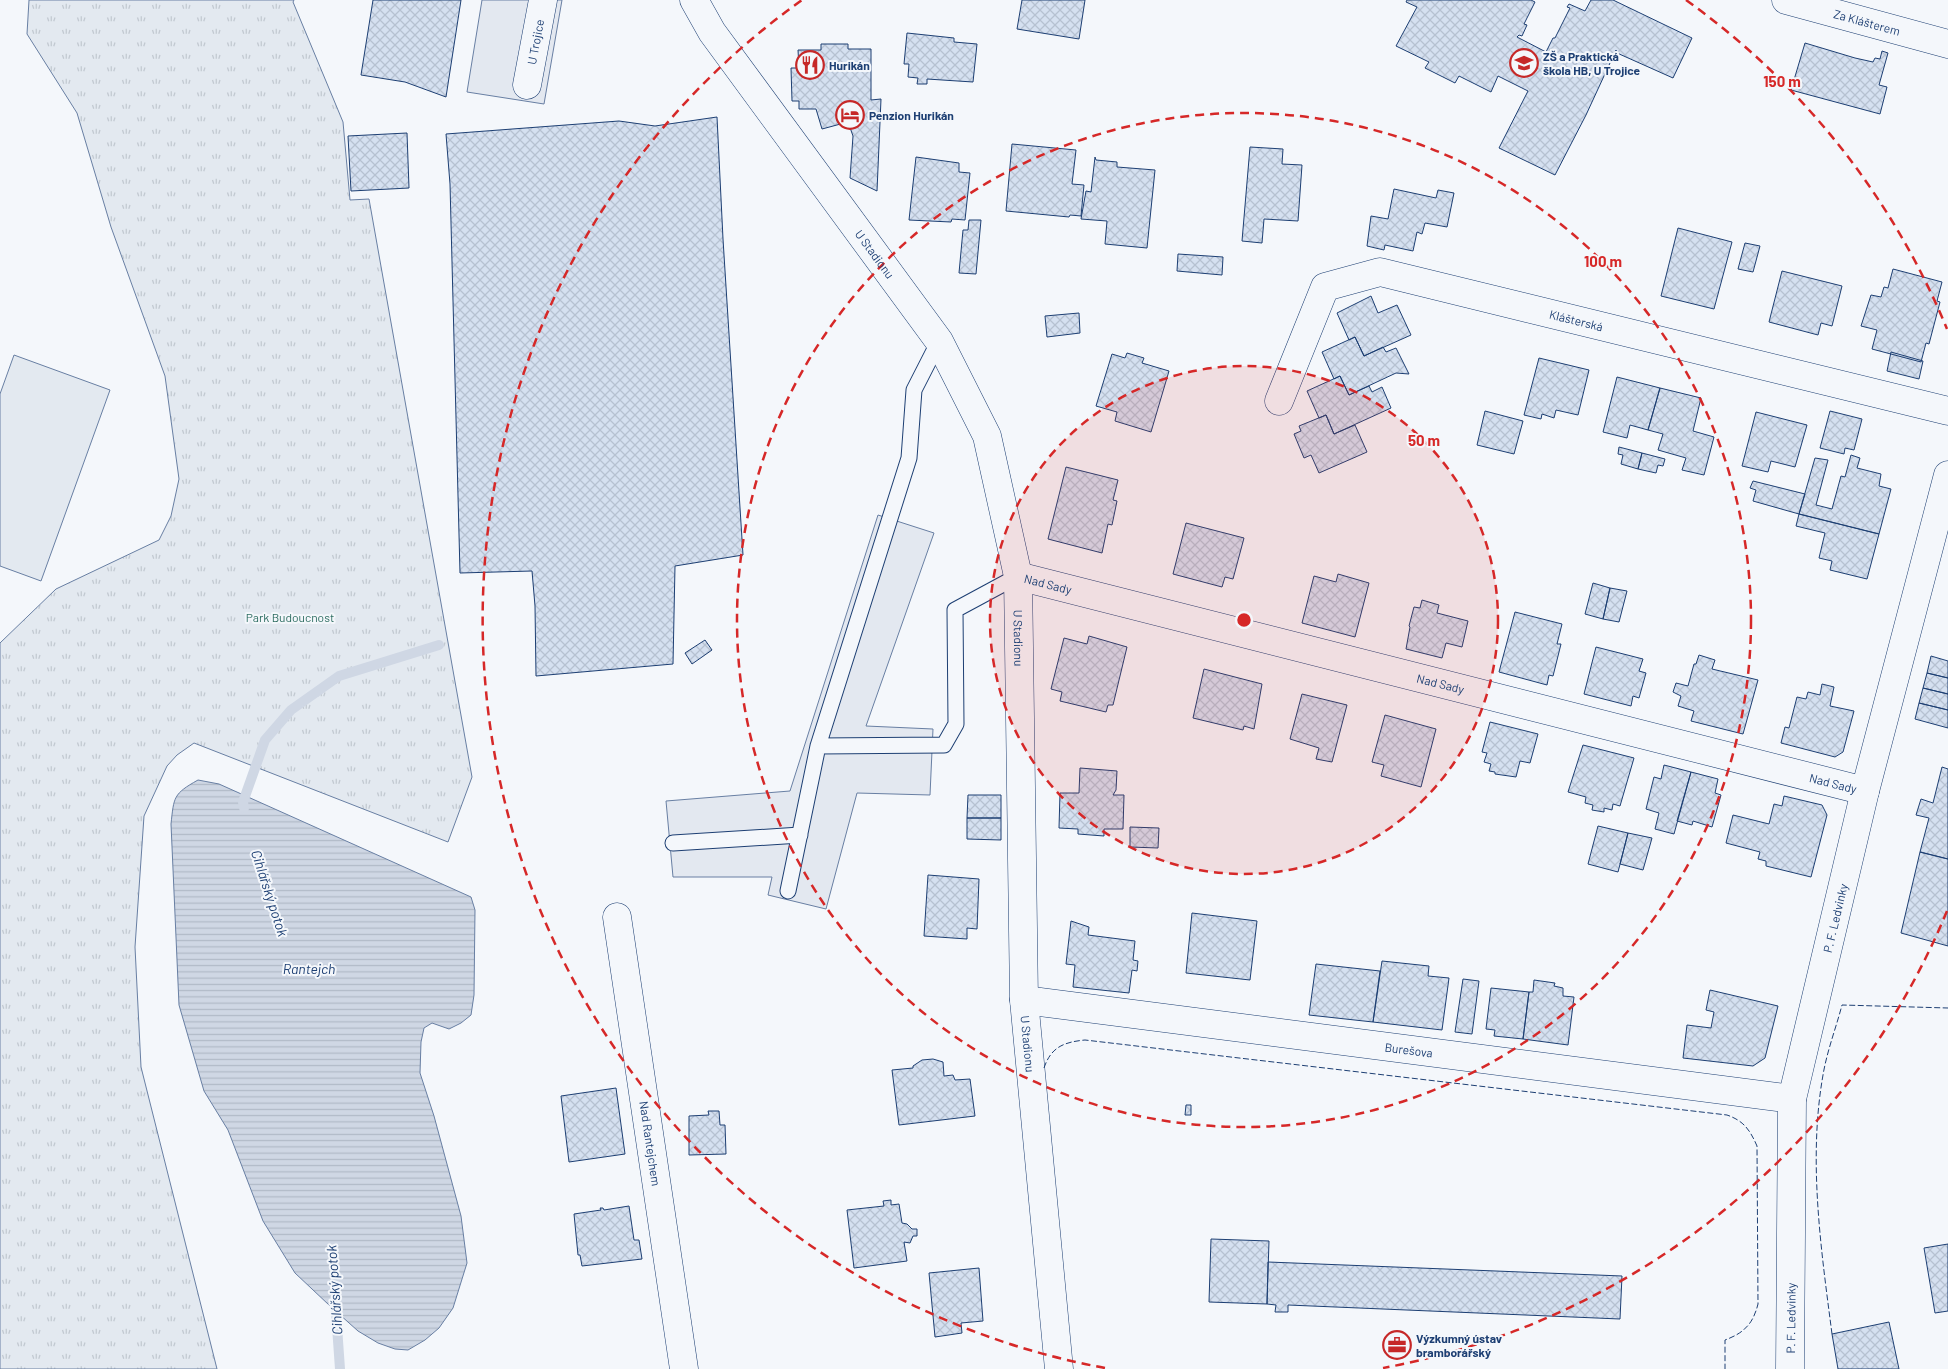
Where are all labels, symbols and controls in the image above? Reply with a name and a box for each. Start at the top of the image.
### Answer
street label: Za Klášterem [1832,6,1902,38]
street label: U Trojice [524,18,546,66]
school or university icon: ZŠ a Praktická škola HB, U Trojice [1509,48,1539,78]
place label: ZŠ a Praktická škola HB, U Trojice [1543,49,1641,77]
restaurant icon: Hurikán [795,50,825,80]
place label: Hurikán [829,58,870,72]
text: 150 m [1763,72,1801,90]
hotel icon: Penzion Hurikán [835,100,865,130]
place label: Penzion Hurikán [869,108,954,122]
street label: U Stadionu [853,227,897,281]
text: 100 m [1584,252,1622,270]
street label: Klášterská [1548,307,1605,333]
text: 50 m [1408,431,1440,449]
street label: Nad Sady [1023,571,1074,596]
park label: Park Budoucnost [246,610,334,624]
street label: U Stadionu [1011,610,1026,667]
centre of rings [1235,611,1253,629]
street label: Nad Sady [1415,671,1466,696]
street label: Nad Sady [1808,770,1859,796]
water label: Cihlářský potok [248,848,292,939]
street label: P. F. Ledvinky [1820,882,1850,954]
water label: Rantejch [283,960,335,977]
street label: U Stadionu [1019,1015,1038,1073]
street label: Burešova [1384,1040,1434,1060]
street label: Nad Rantejchem [637,1100,664,1187]
water label: Cihlářský potok [322,1244,346,1335]
street label: P. F. Ledvinky [1783,1282,1798,1353]
office icon: Výzkumný ústav bramborářský [1382,1330,1412,1360]
place label: Výzkumný ústav bramborářský [1416,1331,1502,1359]

